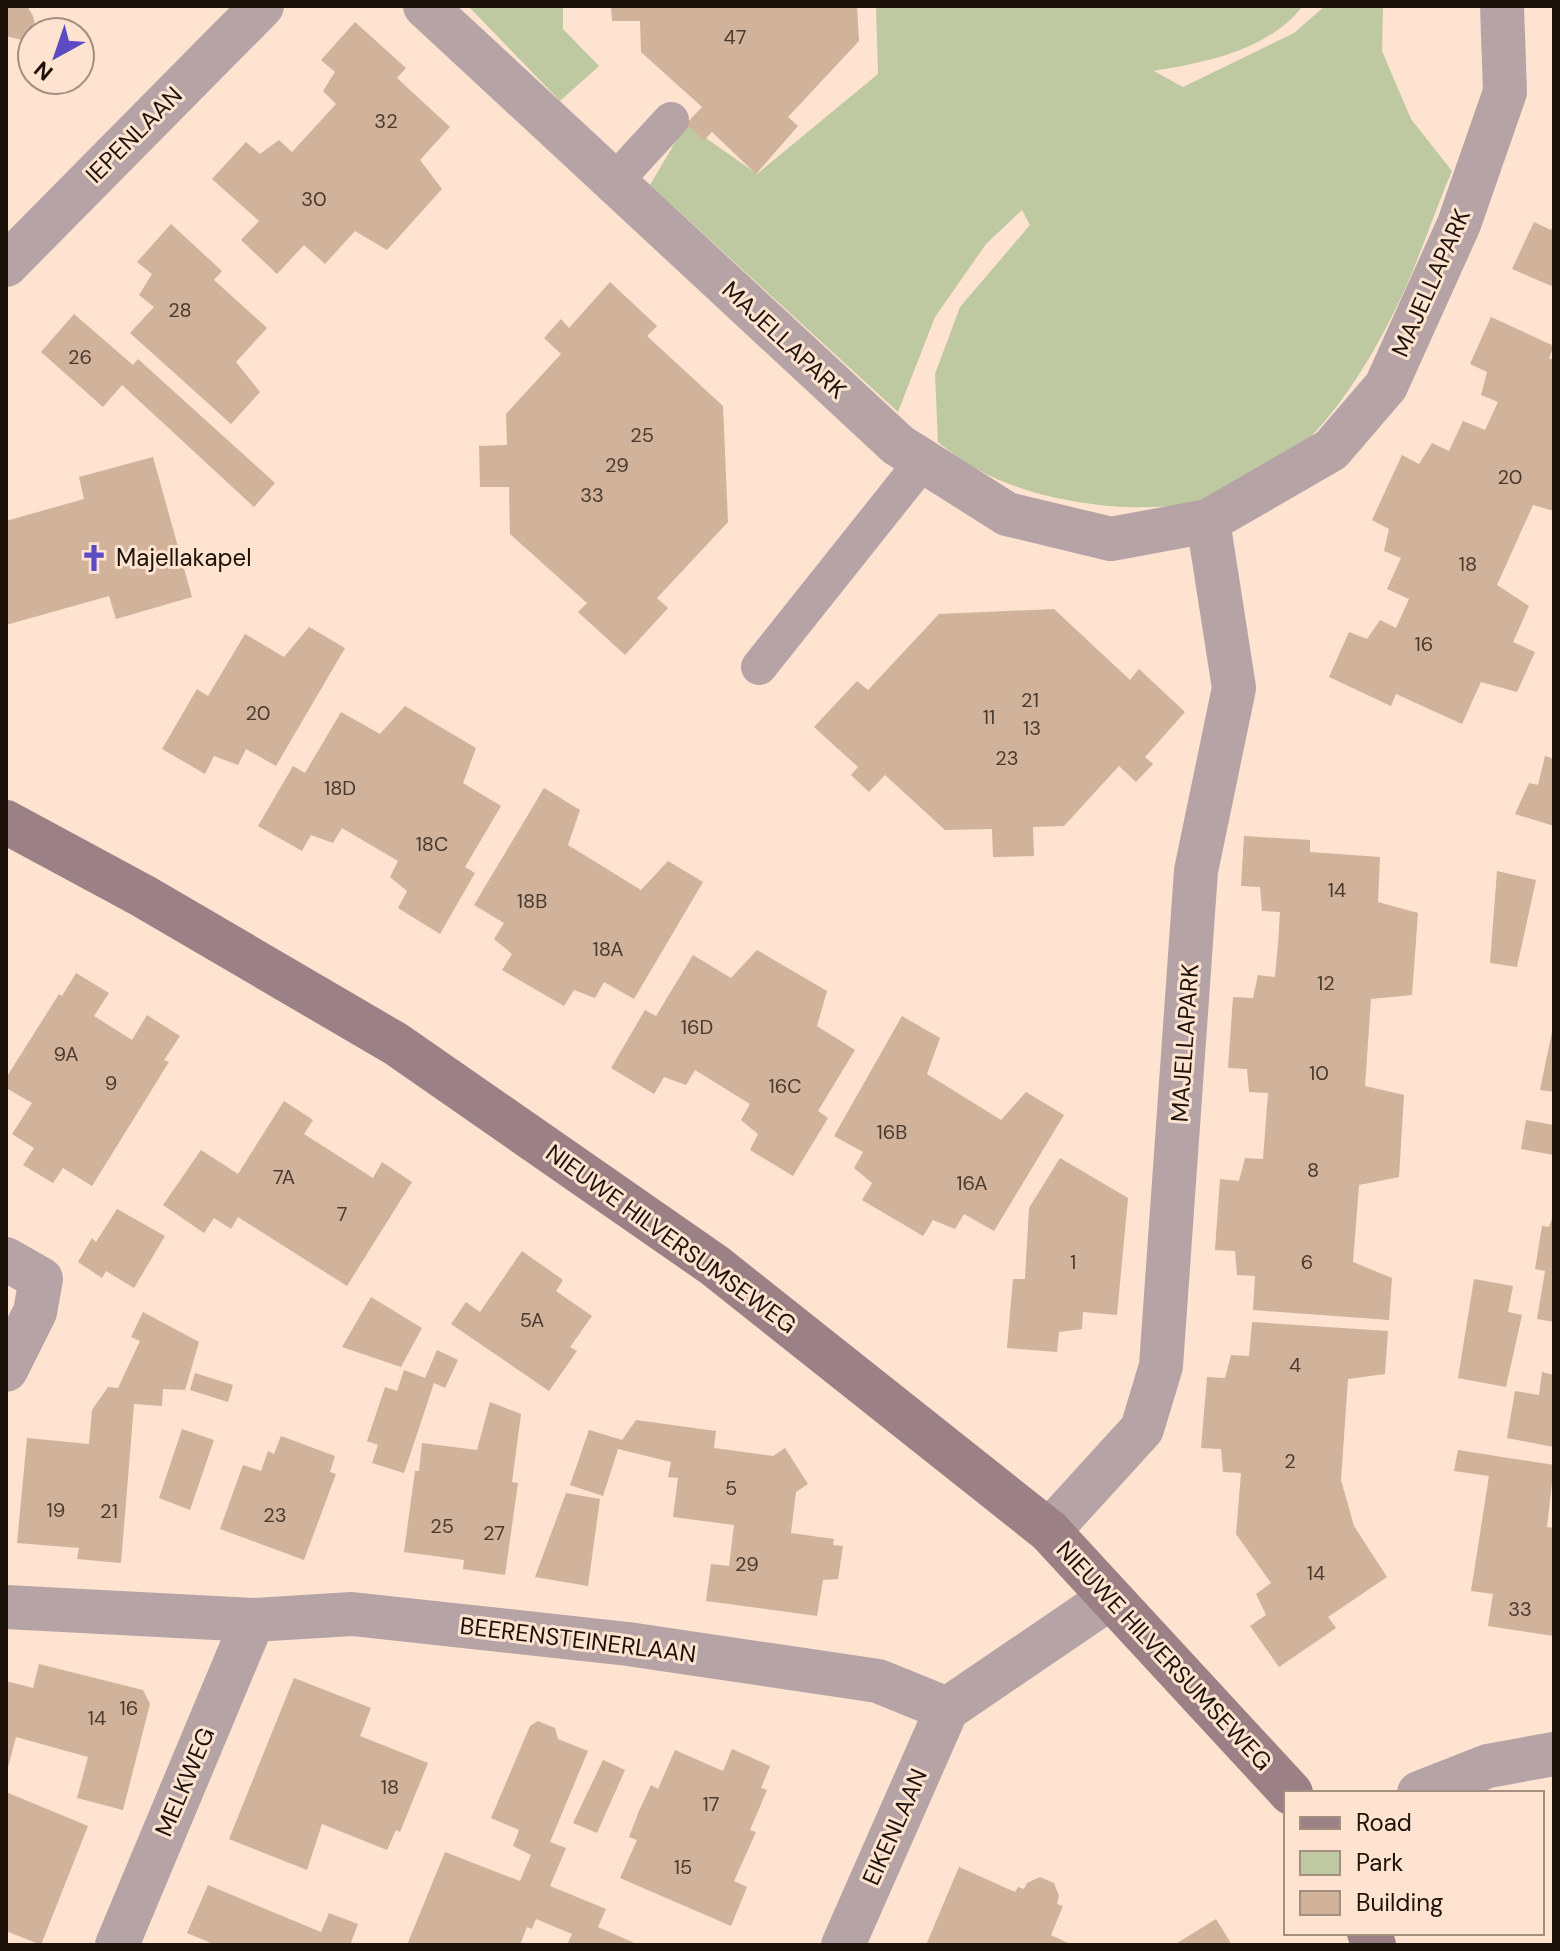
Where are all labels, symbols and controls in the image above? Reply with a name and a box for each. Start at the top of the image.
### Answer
north arrow [16,16,96,96]
house number: 47 [724,24,746,50]
text: N [28,55,59,87]
street label: IEPENLAAN [79,80,189,190]
house number: 32 [374,108,398,134]
house number: 30 [301,186,327,212]
street label: MAJELLAPARK [1384,204,1477,362]
street label: MAJELLAPARK [716,274,853,405]
house number: 28 [168,297,192,323]
house number: 26 [68,344,92,370]
house number: 25 [630,422,654,448]
house number: 29 [605,452,629,478]
house number: 20 [1498,464,1523,490]
house number: 33 [580,482,604,508]
place label: Majellakapel [116,542,252,573]
church icon: Majellakapel [79,543,109,573]
house number: 18 [1459,551,1477,577]
house number: 16 [1415,631,1433,657]
house number: 21 [1021,687,1039,713]
house number: 20 [246,700,271,726]
house number: 11 [983,704,995,730]
house number: 13 [1023,715,1041,741]
house number: 23 [995,745,1019,771]
house number: 18D [324,775,356,801]
house number: 18C [416,831,448,857]
house number: 14 [1328,877,1346,903]
house number: 18B [517,888,547,914]
house number: 18A [592,936,624,962]
street label: MAJELLAPARK [1163,963,1206,1123]
house number: 12 [1317,970,1335,996]
house number: 16D [681,1014,713,1040]
house number: 9A [54,1041,78,1067]
house number: 10 [1309,1060,1329,1086]
house number: 9 [105,1070,117,1096]
house number: 16C [768,1073,802,1099]
house number: 16B [877,1119,907,1145]
street label: NIEUWE HILVERSUMSEWEG [540,1137,803,1340]
house number: 8 [1307,1157,1319,1183]
house number: 7A [273,1164,295,1190]
house number: 16A [956,1170,988,1196]
house number: 7 [337,1201,347,1227]
house number: 1 [1070,1249,1076,1275]
house number: 6 [1301,1249,1313,1275]
house number: 5A [520,1307,544,1333]
house number: 4 [1289,1352,1301,1378]
house number: 2 [1284,1448,1296,1474]
house number: 5 [725,1475,737,1501]
house number: 19 [47,1497,65,1523]
house number: 21 [100,1498,118,1524]
house number: 23 [263,1502,287,1528]
house number: 25 [430,1513,454,1539]
house number: 27 [483,1520,505,1546]
street label: NIEUWE HILVERSUMSEWEG [1050,1534,1279,1777]
house number: 29 [735,1551,759,1577]
house number: 14 [1307,1560,1325,1586]
house number: 33 [1508,1596,1532,1622]
street label: BEERENSTEINERLAAN [458,1610,698,1669]
house number: 16 [120,1695,138,1721]
house number: 14 [88,1705,106,1731]
street label: MELKWEG [148,1723,221,1841]
street label: EIKENLAAN [855,1764,934,1890]
house number: 18 [381,1774,399,1800]
house number: 17 [703,1791,719,1817]
legend [1284,1791,1544,1935]
text: Road [1356,1807,1412,1838]
text: Park [1356,1847,1403,1878]
house number: 15 [674,1854,692,1880]
text: Building [1356,1887,1443,1918]

